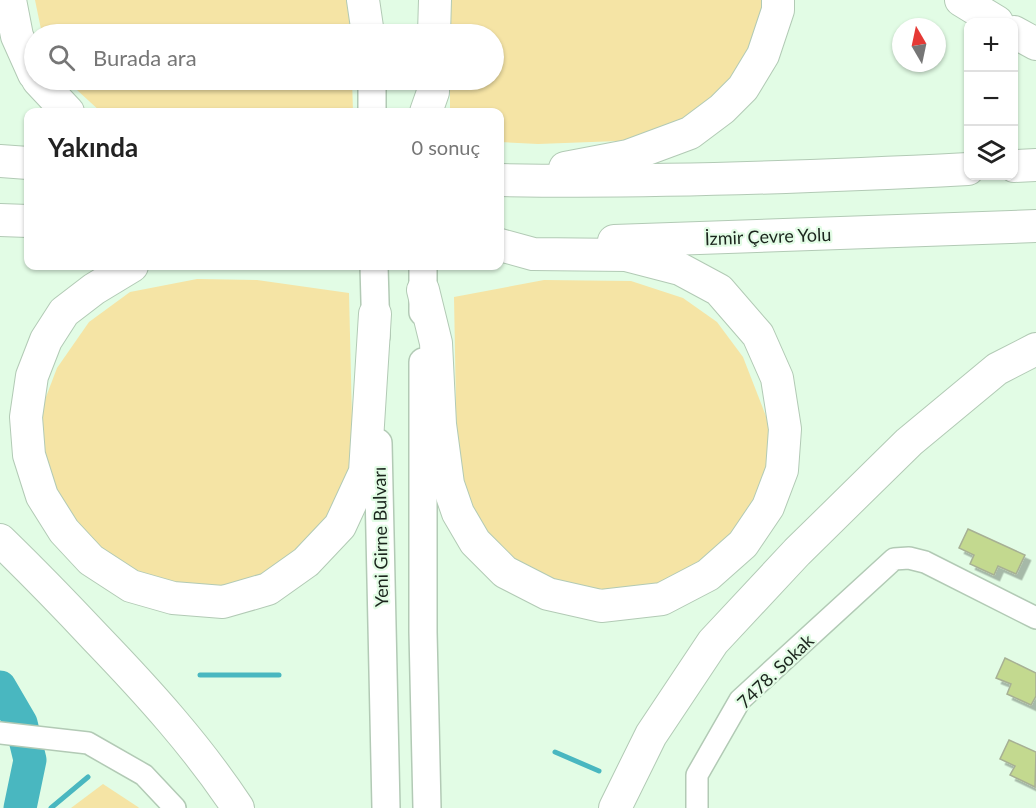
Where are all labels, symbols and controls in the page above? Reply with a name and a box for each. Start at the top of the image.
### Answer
north arrow [892,18,946,72]
map controls [964,18,1018,180]
button: + [964,18,1018,72]
search box [24,24,504,90]
icon: search [45,41,78,74]
text: Burada ara [93,44,197,71]
button: − [964,72,1018,126]
button: layers [964,126,1018,180]
text: Yakında [48,131,138,163]
text: 0 sonuç [411,135,480,159]
street label: İzmir Çevre Yolu [704,223,832,249]
street label: Yeni Girne Bulvarı [368,467,392,607]
street label: 7478. Sokak [732,629,818,713]

